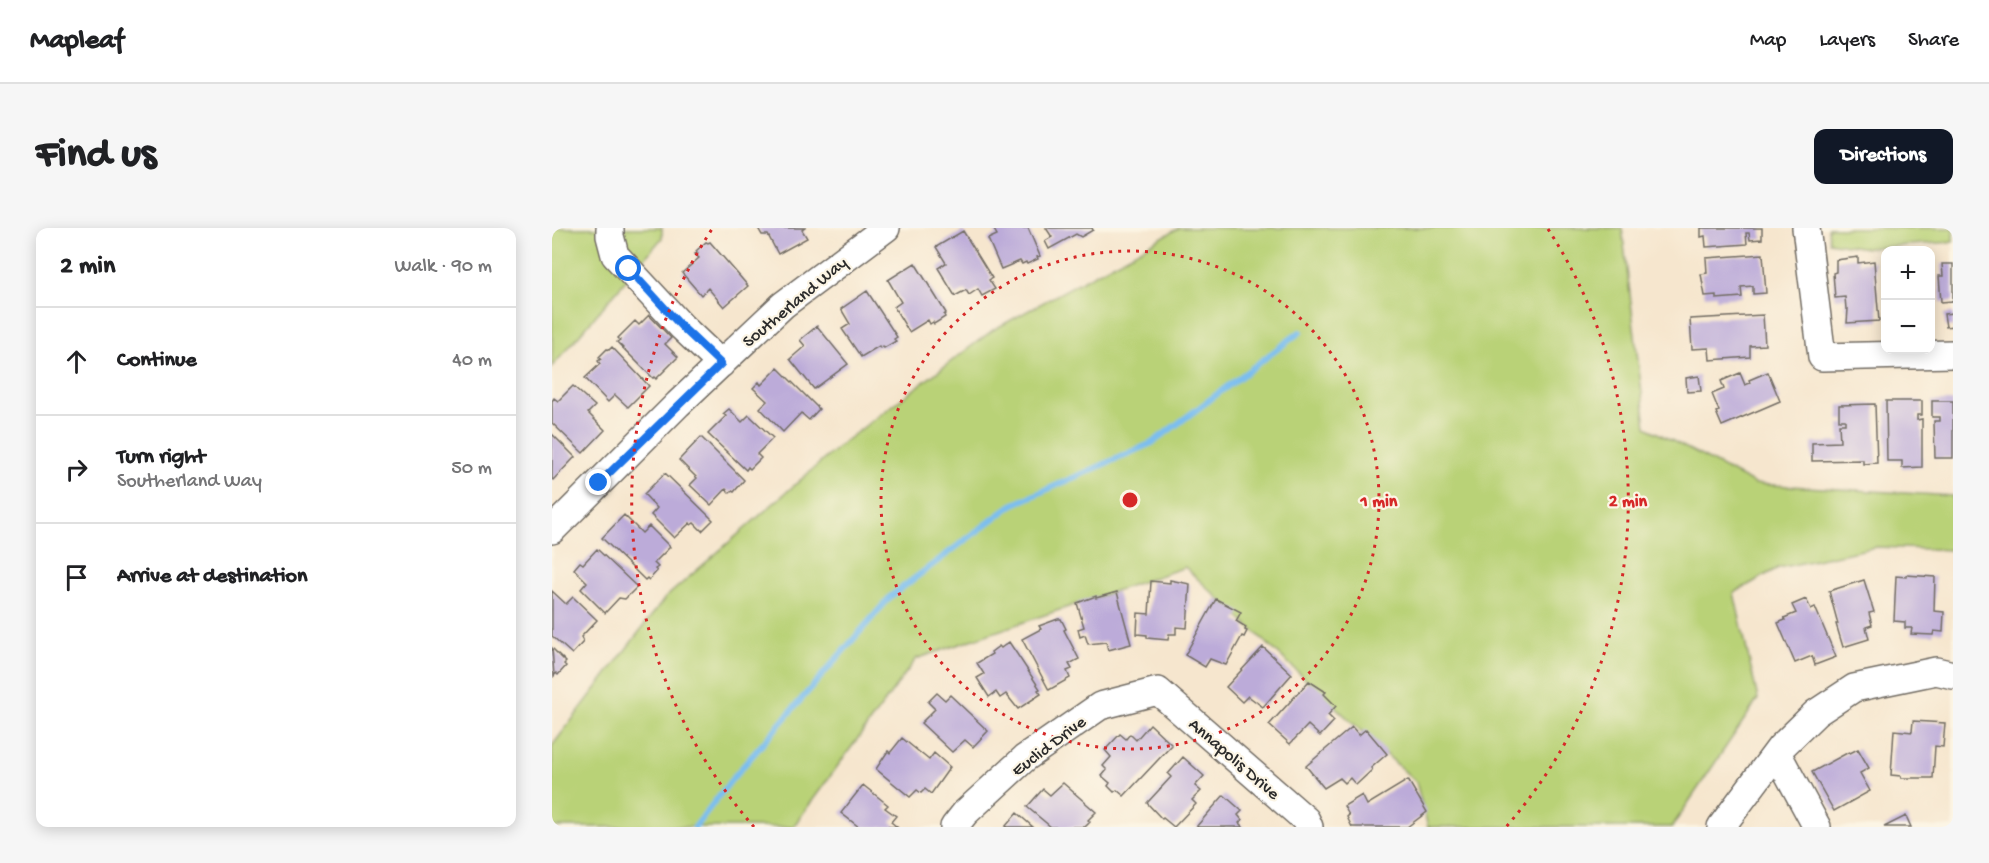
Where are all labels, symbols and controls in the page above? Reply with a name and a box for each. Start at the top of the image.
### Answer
text: Mapleaf [30,25,124,58]
text: Map [1750,29,1786,54]
text: Layers [1819,29,1875,54]
text: Share [1908,29,1959,54]
button: Directions [1814,129,1953,184]
text: Find us [36,132,156,181]
map controls [1881,246,1935,354]
button: + [1881,246,1935,300]
text: 2 min [60,252,115,283]
street label: Southerland Way [739,253,852,353]
route start [615,255,641,281]
text: Walk · 90 m [395,256,492,279]
button: − [1881,300,1935,354]
icon: ahead [60,345,93,378]
text: Continue [117,348,197,374]
text: 40 m [452,350,492,373]
text: Turn right [117,445,205,471]
icon: right [60,453,93,486]
text: 50 m [451,458,492,481]
route end [585,469,611,495]
text: Southerland Way [117,471,262,494]
centre of rings [1120,490,1140,510]
text: 1 min [1360,492,1398,513]
text: 2 min [1609,492,1648,513]
icon: arrive [60,561,93,594]
text: Arrive at destination [117,564,307,590]
street label: Euclid Drive [1008,712,1091,782]
street label: Annapolis Drive [1183,715,1284,806]

